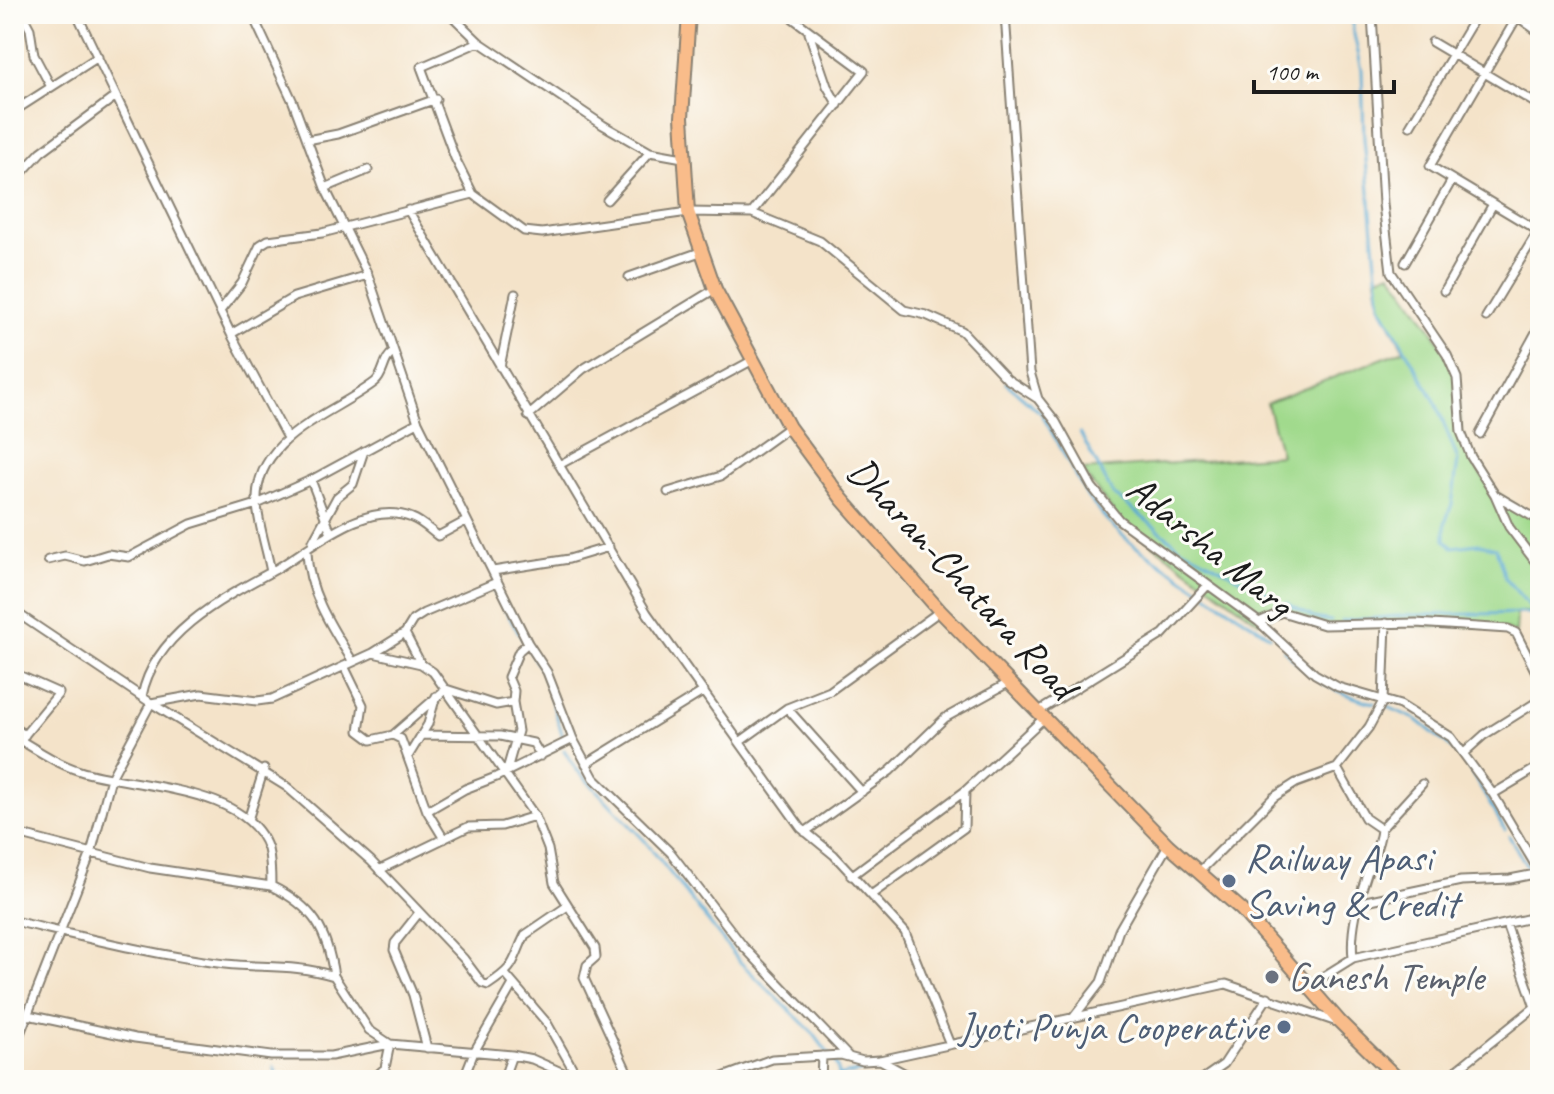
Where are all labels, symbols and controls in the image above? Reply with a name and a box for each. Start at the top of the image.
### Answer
scale bar [1254,44,1394,94]
text: 100 m [1266,57,1320,87]
street label: Dharan-Chatara Road [837,447,1091,714]
street label: Adarsha Marg [1117,464,1305,630]
place label: Railway Apasi Saving & Credit [1245,833,1464,929]
marker: Railway Apasi Saving & Credit [1220,872,1238,890]
place label: Ganesh Temple [1288,952,1487,1002]
marker: Ganesh Temple [1263,968,1281,986]
place label: Jyoti Punja Cooperative [957,1002,1271,1052]
marker: Jyoti Punja Cooperative [1275,1018,1293,1036]

